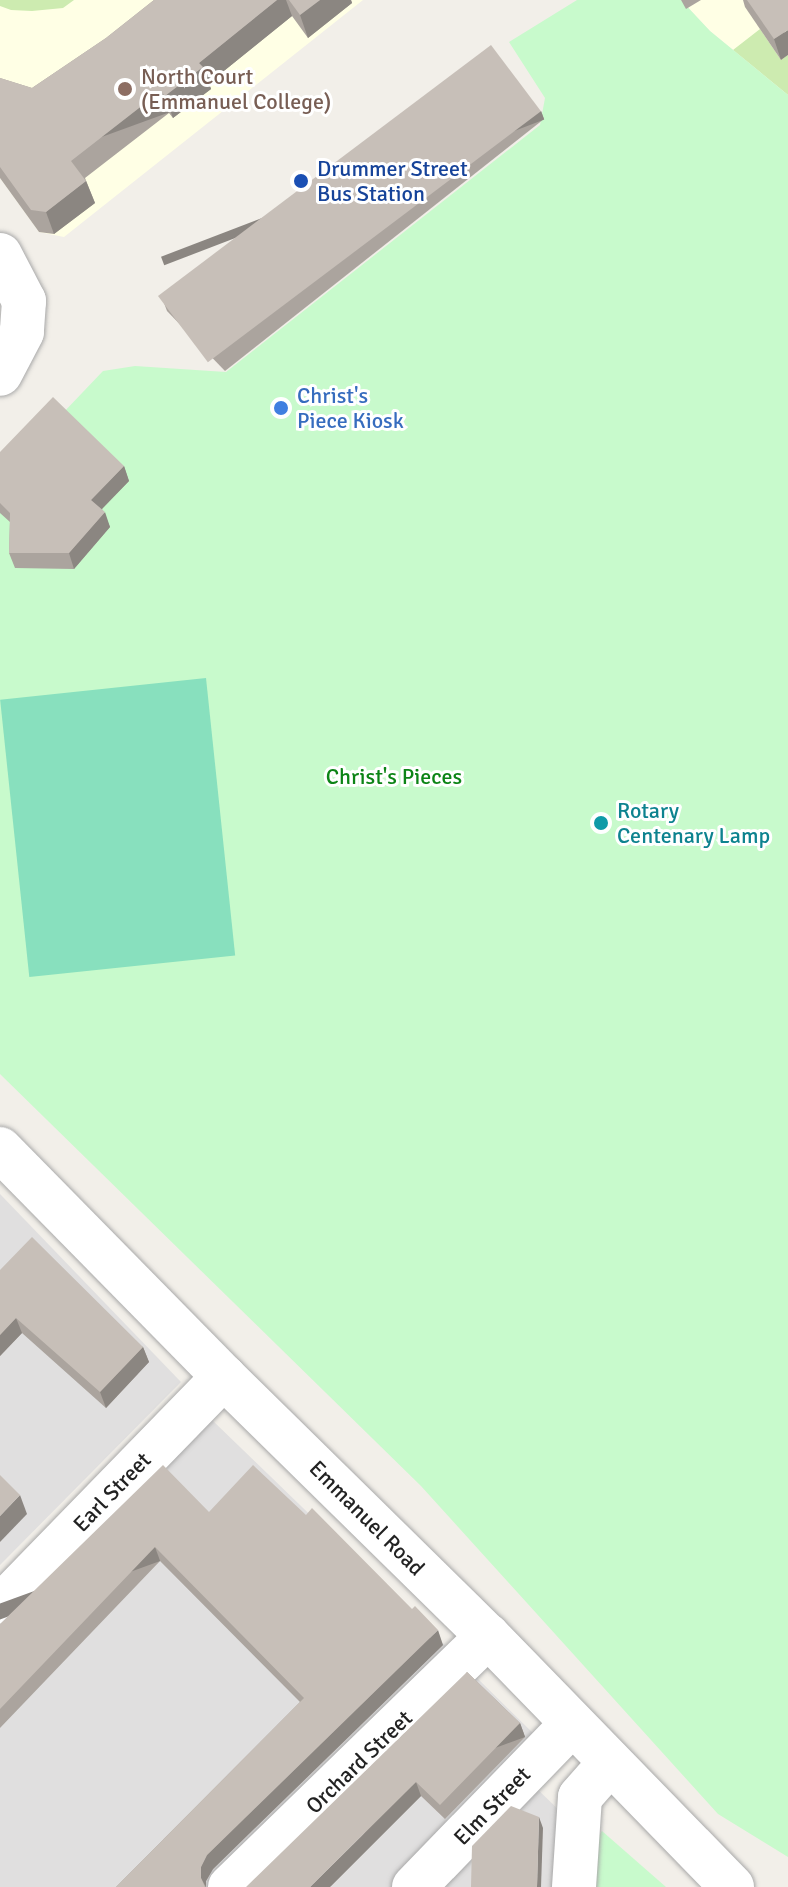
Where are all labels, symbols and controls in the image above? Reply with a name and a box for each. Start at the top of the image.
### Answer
place label: North Court (Emmanuel College) [141,63,331,114]
marker: North Court (Emmanuel College) [116,80,134,98]
place label: Drummer Street Bus Station [317,155,468,206]
marker: Drummer Street Bus Station [292,172,310,190]
place label: Christ's Piece Kiosk [297,382,404,434]
marker: Christ's Piece Kiosk [272,399,290,417]
park label: Christ's Pieces [326,764,462,790]
place label: Rotary Centenary Lamp [617,797,770,848]
marker: Rotary Centenary Lamp [592,814,610,832]
street label: Earl Street [68,1447,156,1537]
street label: Emmanuel Road [304,1455,430,1581]
street label: Orchard Street [300,1705,418,1819]
street label: Elm Street [448,1761,536,1851]

